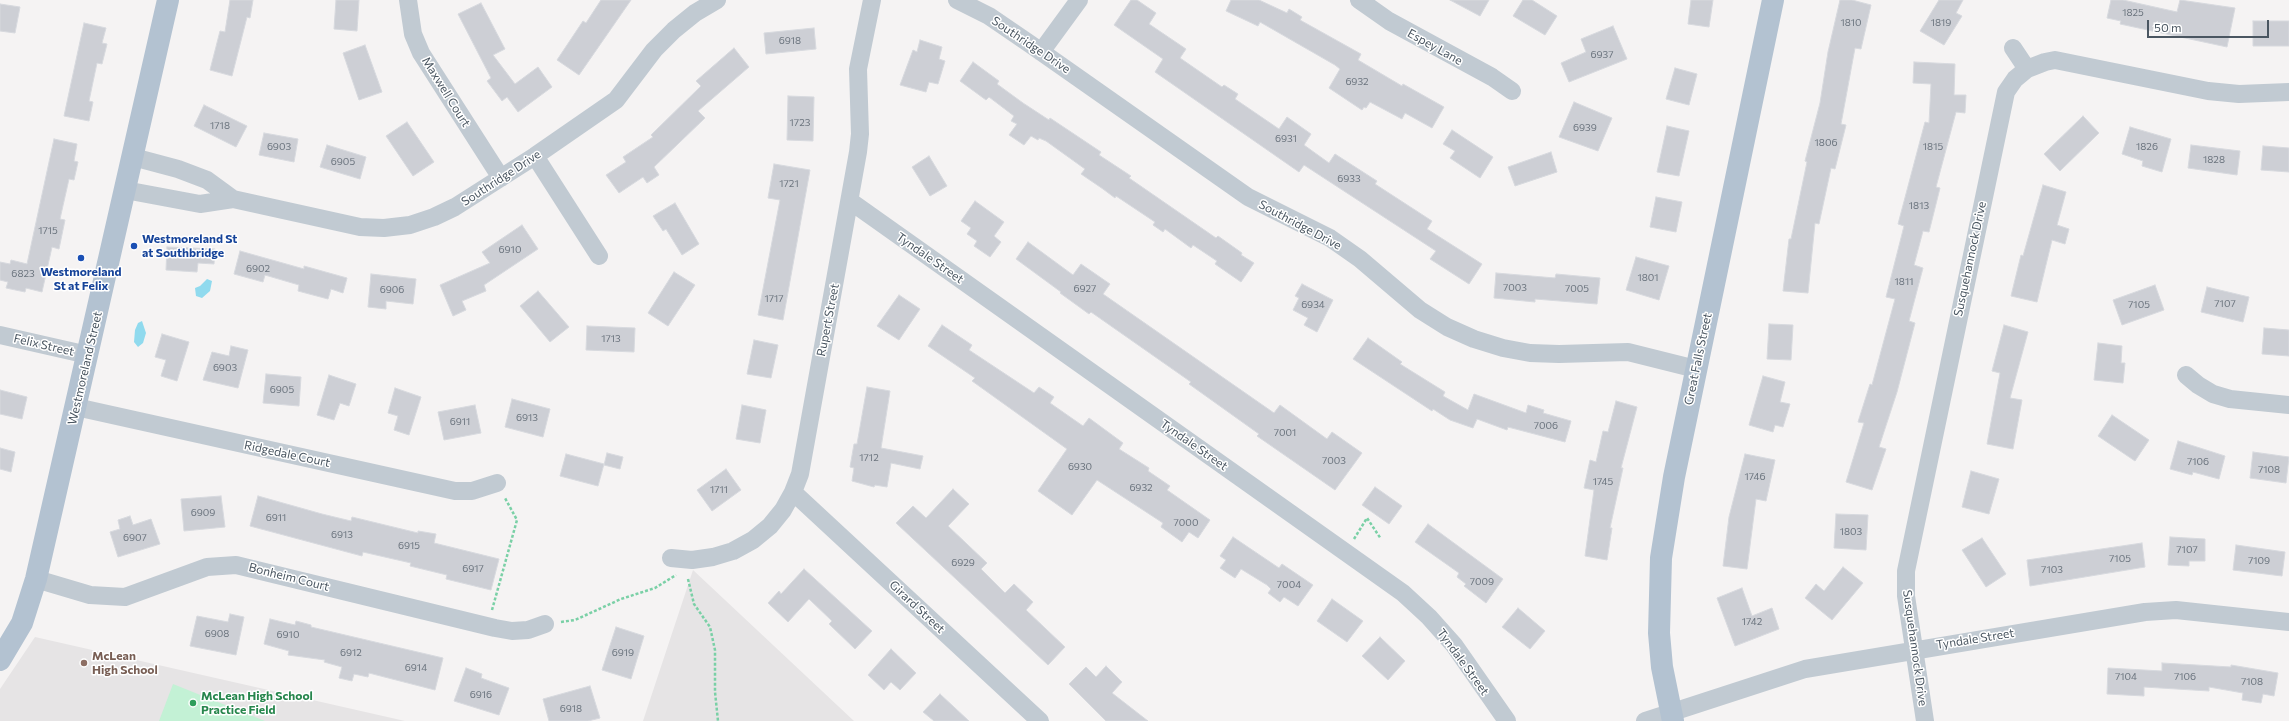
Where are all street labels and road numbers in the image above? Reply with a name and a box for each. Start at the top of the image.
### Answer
street label: Southridge Drive [989,13,1073,77]
street label: Espey Lane [1405,26,1465,68]
street label: Maxwell Court [419,54,473,130]
street label: Southridge Drive [459,147,543,209]
street label: Southridge Drive [1256,197,1344,253]
street label: Susquehannock Drive [1951,200,1989,318]
street label: Tyndale Street [894,230,966,286]
street label: Rupert Street [814,282,842,358]
street label: Westmoreland Street [65,310,105,426]
street label: Great Falls Street [1681,312,1715,406]
street label: Felix Street [12,331,76,359]
street label: Tyndale Street [1158,417,1230,473]
street label: Ridgedale Court [243,438,331,470]
street label: Bonheim Court [247,560,331,594]
street label: Girard Street [886,578,948,636]
street label: Susquehannock Drive [1900,589,1930,707]
street label: Tyndale Street [1434,626,1492,698]
street label: Tyndale Street [1935,626,2015,652]

